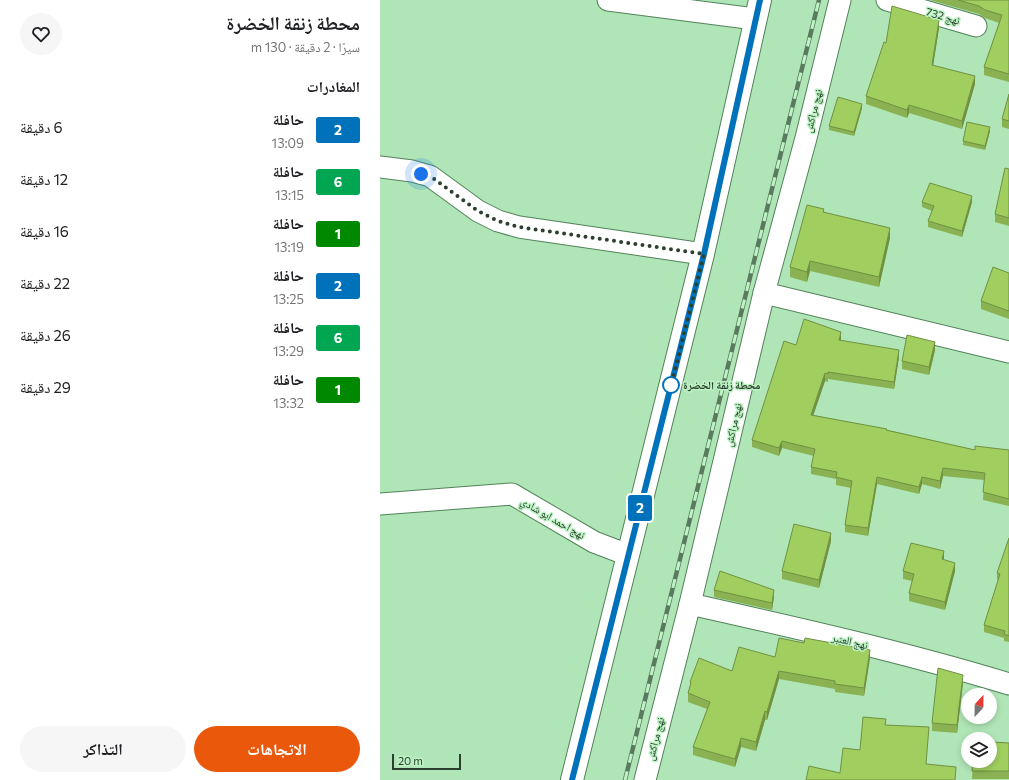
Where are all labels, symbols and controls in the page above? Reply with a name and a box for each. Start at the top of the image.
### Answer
street label: نهج 732 [924,4,962,28]
text: محطة زنقة الخضرة [226,11,360,34]
button: heart [20,13,62,55]
text: سيرًا · 2 دقيقة · 130 m [251,39,360,55]
text: المغادرات [307,77,360,95]
street label: نهج مراكش [801,88,825,134]
text: حافلة [273,110,304,128]
text: 6 دقيقة [20,118,62,136]
text: 2 [334,121,342,138]
text: 13:09 [272,135,304,151]
text: حافلة [273,162,304,180]
your location [411,164,431,184]
text: 12 دقيقة [20,170,68,188]
text: 6 [334,173,342,190]
text: 13:15 [275,187,304,203]
text: حافلة [273,214,304,232]
text: 16 دقيقة [20,222,69,240]
text: 1 [335,225,341,242]
text: 13:19 [275,239,304,255]
text: حافلة [273,266,304,284]
text: 22 دقيقة [20,274,70,292]
text: 2 [334,277,342,294]
text: 13:25 [273,291,304,307]
text: حافلة [273,318,304,336]
text: 26 دقيقة [20,326,71,344]
text: 6 [334,329,342,346]
text: 13:29 [273,343,304,359]
text: حافلة [273,370,304,388]
marker: محطة زنقة الخضرة [662,376,680,394]
text: 29 دقيقة [20,378,71,396]
place label: محطة زنقة الخضرة [683,378,760,392]
text: 1 [335,381,341,398]
text: 13:32 [273,395,304,411]
street label: نهج مراكش [721,402,745,448]
street label: نهج احمد ابو شادي [517,494,588,544]
line badge: 2 [627,495,653,521]
text: 2 [636,499,644,516]
street label: نهج العنبر [829,630,870,652]
north arrow [961,688,997,724]
map controls [961,688,997,768]
street label: نهج مراكش [643,716,667,762]
button: التذاكر [20,726,186,772]
button: الاتجاهات [194,726,360,772]
button: layers [961,732,997,768]
scale bar [392,752,461,771]
text: 20 m [398,754,423,767]

